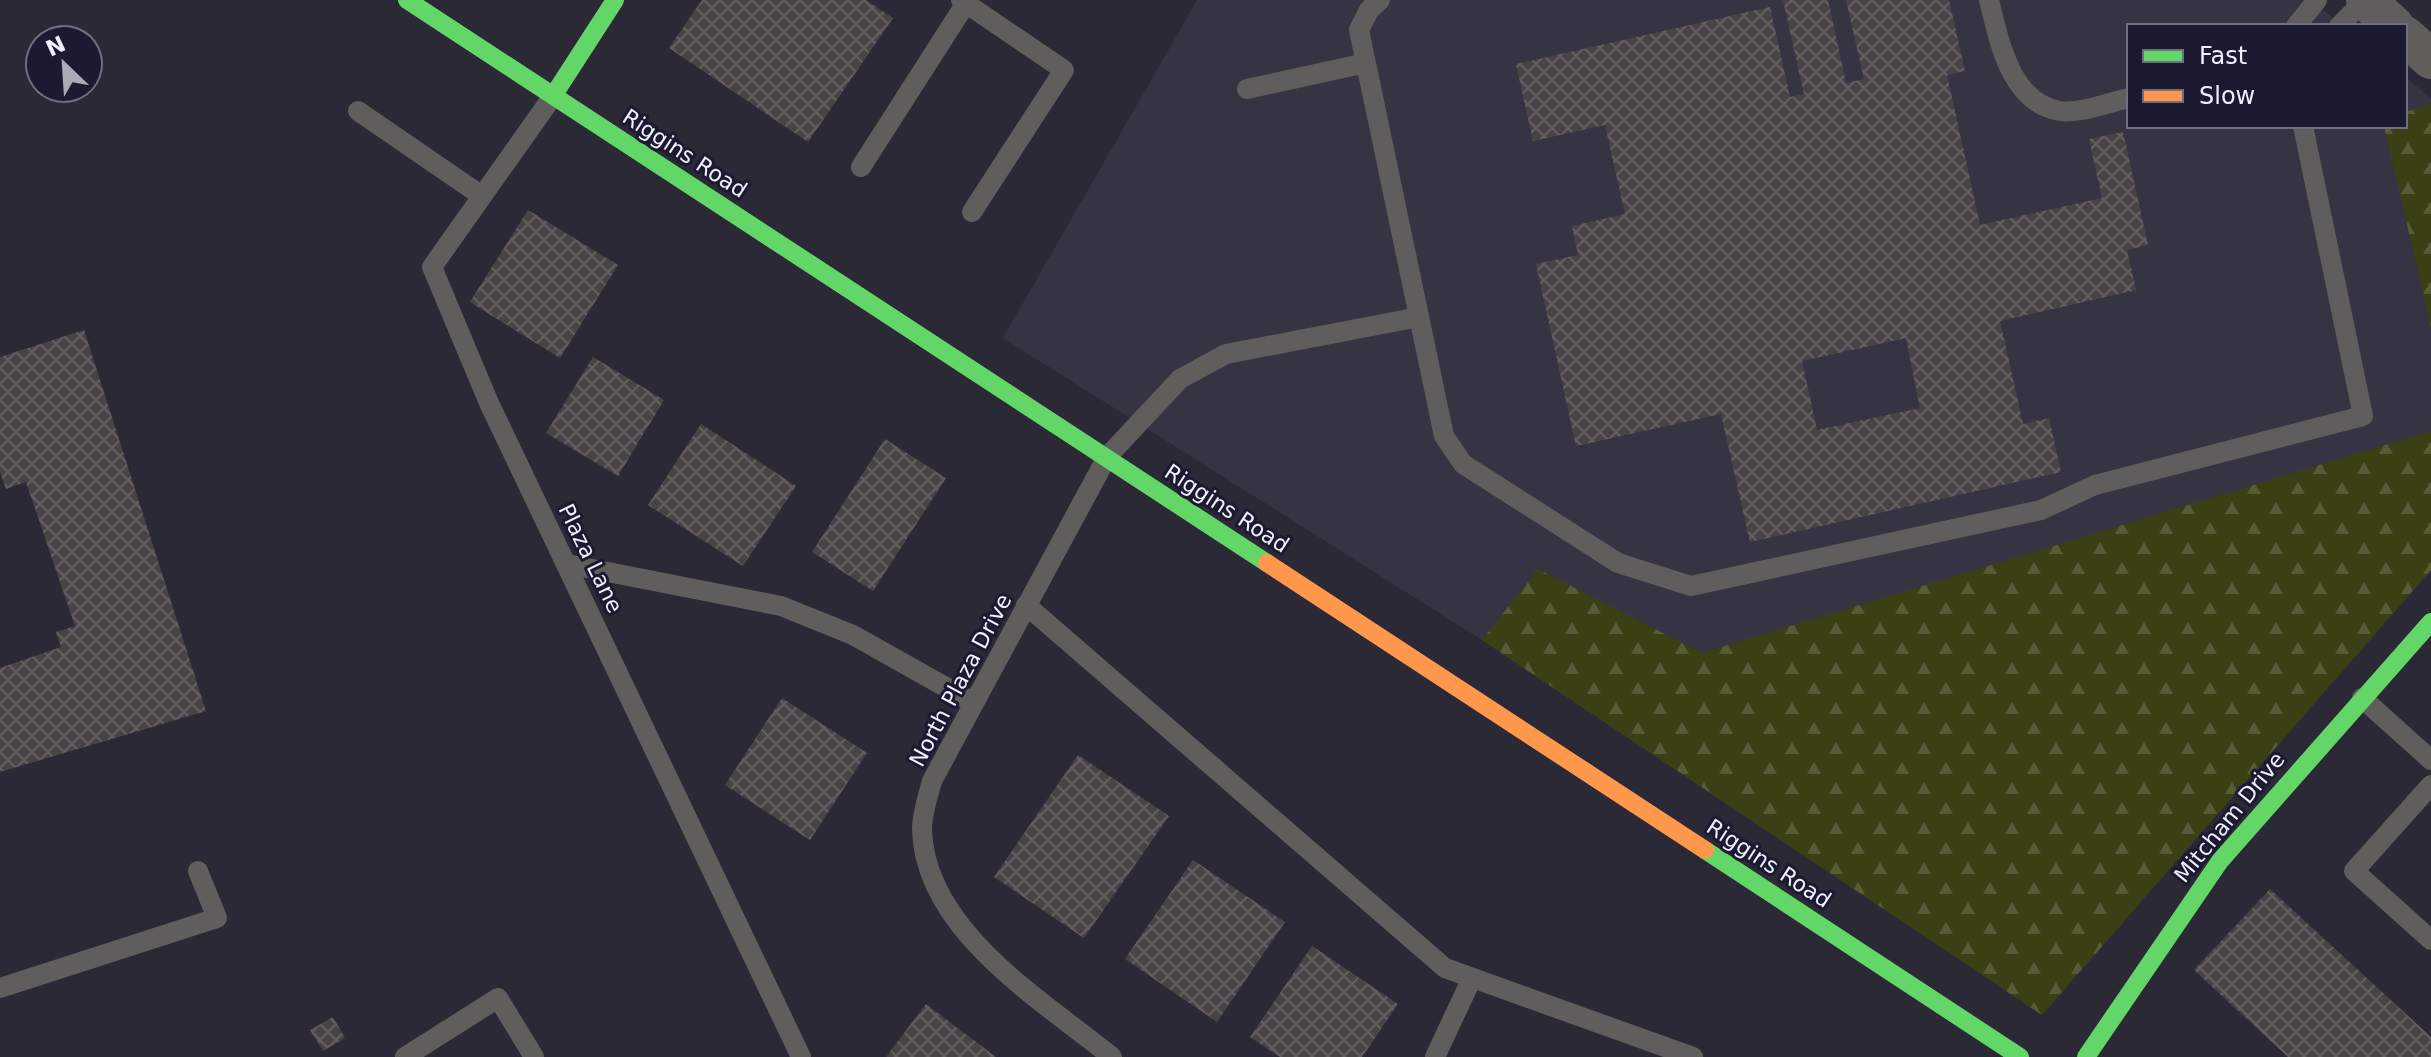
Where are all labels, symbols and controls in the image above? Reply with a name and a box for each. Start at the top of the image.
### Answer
north arrow [24,24,104,104]
legend [2127,24,2407,128]
text: N [42,31,69,62]
text: Fast [2199,42,2247,70]
text: Slow [2199,82,2255,110]
street label: Riggins Road [618,104,752,203]
street label: Riggins Road [1160,459,1294,558]
street label: Plaza Lane [553,500,628,617]
street label: North Plaza Drive [904,590,1017,771]
street label: Mitcham Drive [2169,747,2290,887]
street label: Riggins Road [1702,814,1836,913]

